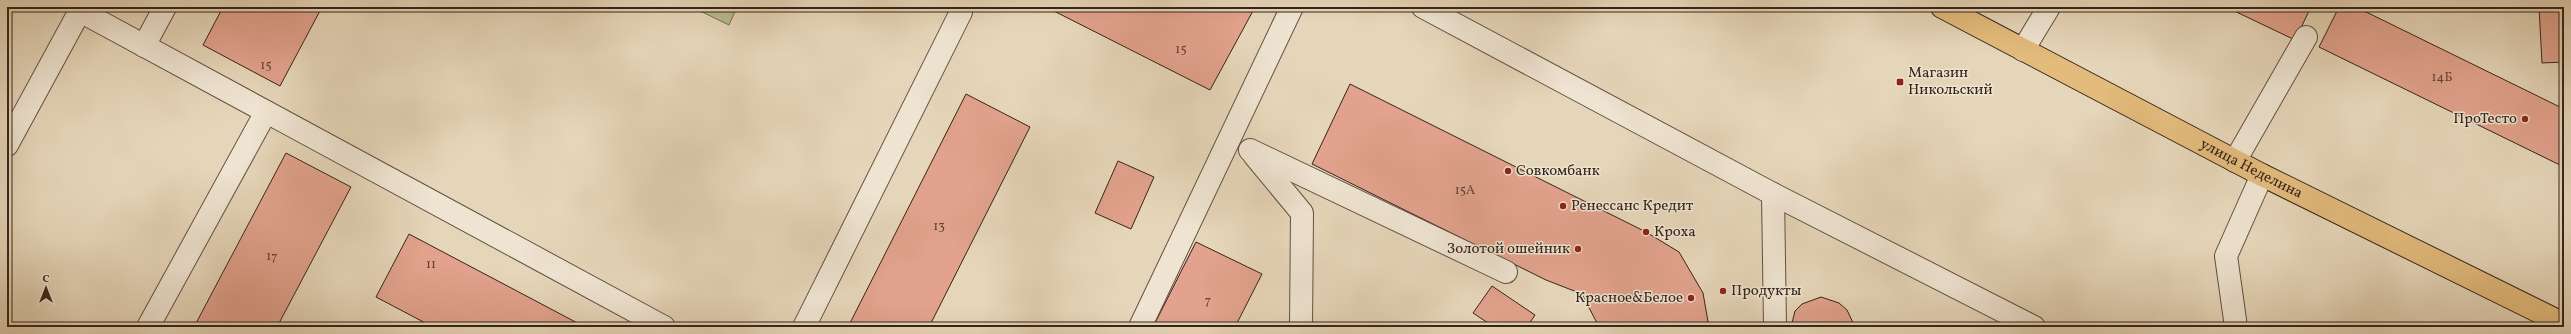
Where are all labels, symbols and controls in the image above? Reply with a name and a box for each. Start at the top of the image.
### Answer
house number: 15 [1175,41,1187,59]
house number: 15 [260,57,272,75]
place label: Магазин Никольский [1908,63,1993,101]
house number: 14Б [2432,69,2452,87]
marker: Магазин Никольский [1895,77,1905,87]
place label: ПроТесто [2453,109,2517,130]
marker: ПроТесто [2520,114,2530,124]
street label: улица Неделина [2196,134,2306,204]
place label: Совкомбанк [1516,161,1600,182]
marker: Совкомбанк [1503,166,1513,176]
house number: 15А [1455,182,1475,200]
place label: Ренессанс Кредит [1571,196,1694,217]
marker: Ренессанс Кредит [1558,201,1568,211]
house number: 13 [933,218,945,236]
place label: Кроха [1654,222,1696,243]
marker: Кроха [1641,227,1651,237]
place label: Золотой ошейник [1447,239,1570,260]
marker: Золотой ошейник [1573,244,1583,254]
house number: 17 [266,248,278,266]
house number: 11 [426,256,436,274]
north arrow [26,268,66,308]
text: С [42,272,50,287]
place label: Продукты [1731,281,1802,302]
marker: Продукты [1718,286,1728,296]
place label: Красное&Белое [1575,288,1683,309]
house number: 7 [1205,292,1211,310]
marker: Красное&Белое [1686,293,1696,303]

